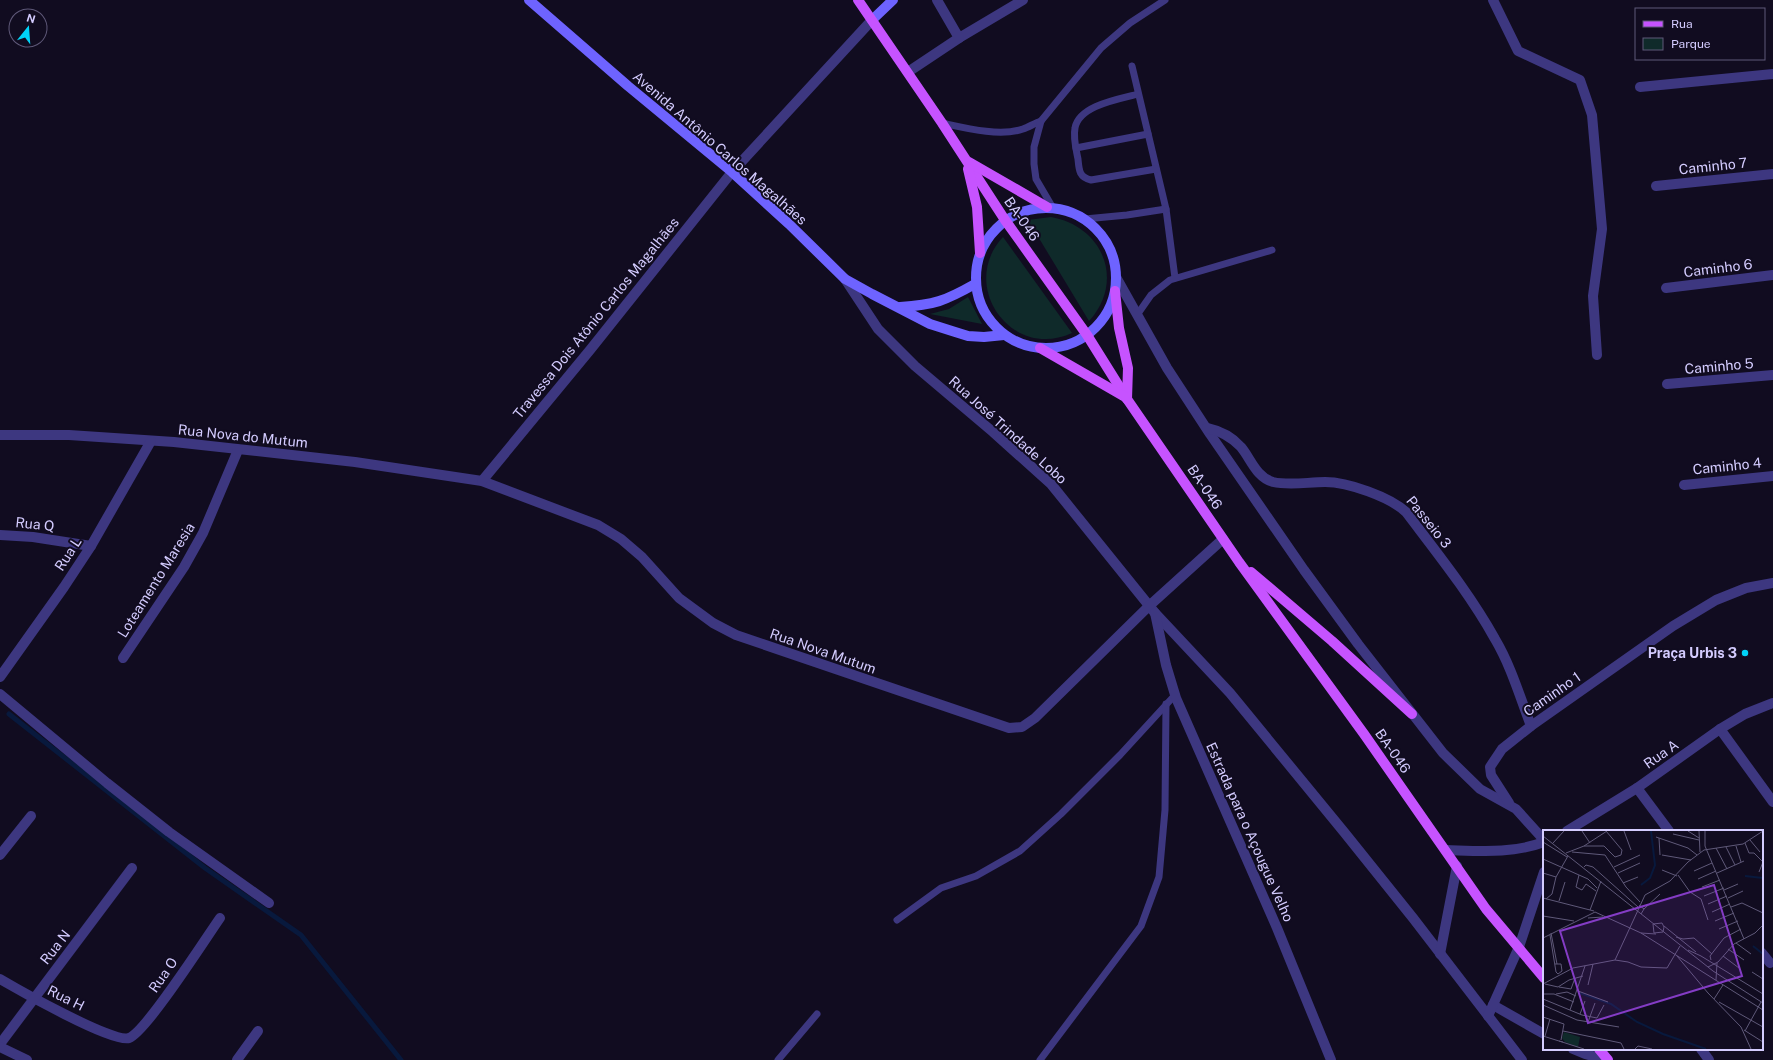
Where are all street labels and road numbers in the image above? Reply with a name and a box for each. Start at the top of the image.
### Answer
street label: Avenida Antônio Carlos Magalhães [630,68,810,228]
street label: Caminho 7 [1678,154,1748,178]
street label: BA-046 [1001,194,1043,244]
street label: Travessa Dois Atônio Carlos Magalhães [510,214,682,422]
street label: Caminho 6 [1683,256,1754,280]
street label: Caminho 5 [1684,355,1754,377]
street label: Rua José Trindade Lobo [946,373,1070,487]
street label: Rua Nova do Mutum [177,421,309,451]
street label: Caminho 4 [1692,454,1762,478]
street label: BA-046 [1184,462,1226,513]
street label: Passeio 3 [1403,493,1455,551]
street label: Rua Q [15,514,55,534]
street label: Loteamento Maresia [114,520,198,640]
street label: Rua L [51,534,85,574]
street label: Rua Nova Mutum [768,625,878,677]
street label: Caminho 1 [1520,669,1584,719]
street label: BA-046 [1372,726,1414,776]
street label: Rua A [1641,736,1681,772]
street label: Estrada para o Açougue Velho [1203,740,1297,924]
street label: Rua N [37,927,73,967]
street label: Rua O [145,954,181,996]
street label: Rua H [45,982,87,1014]

